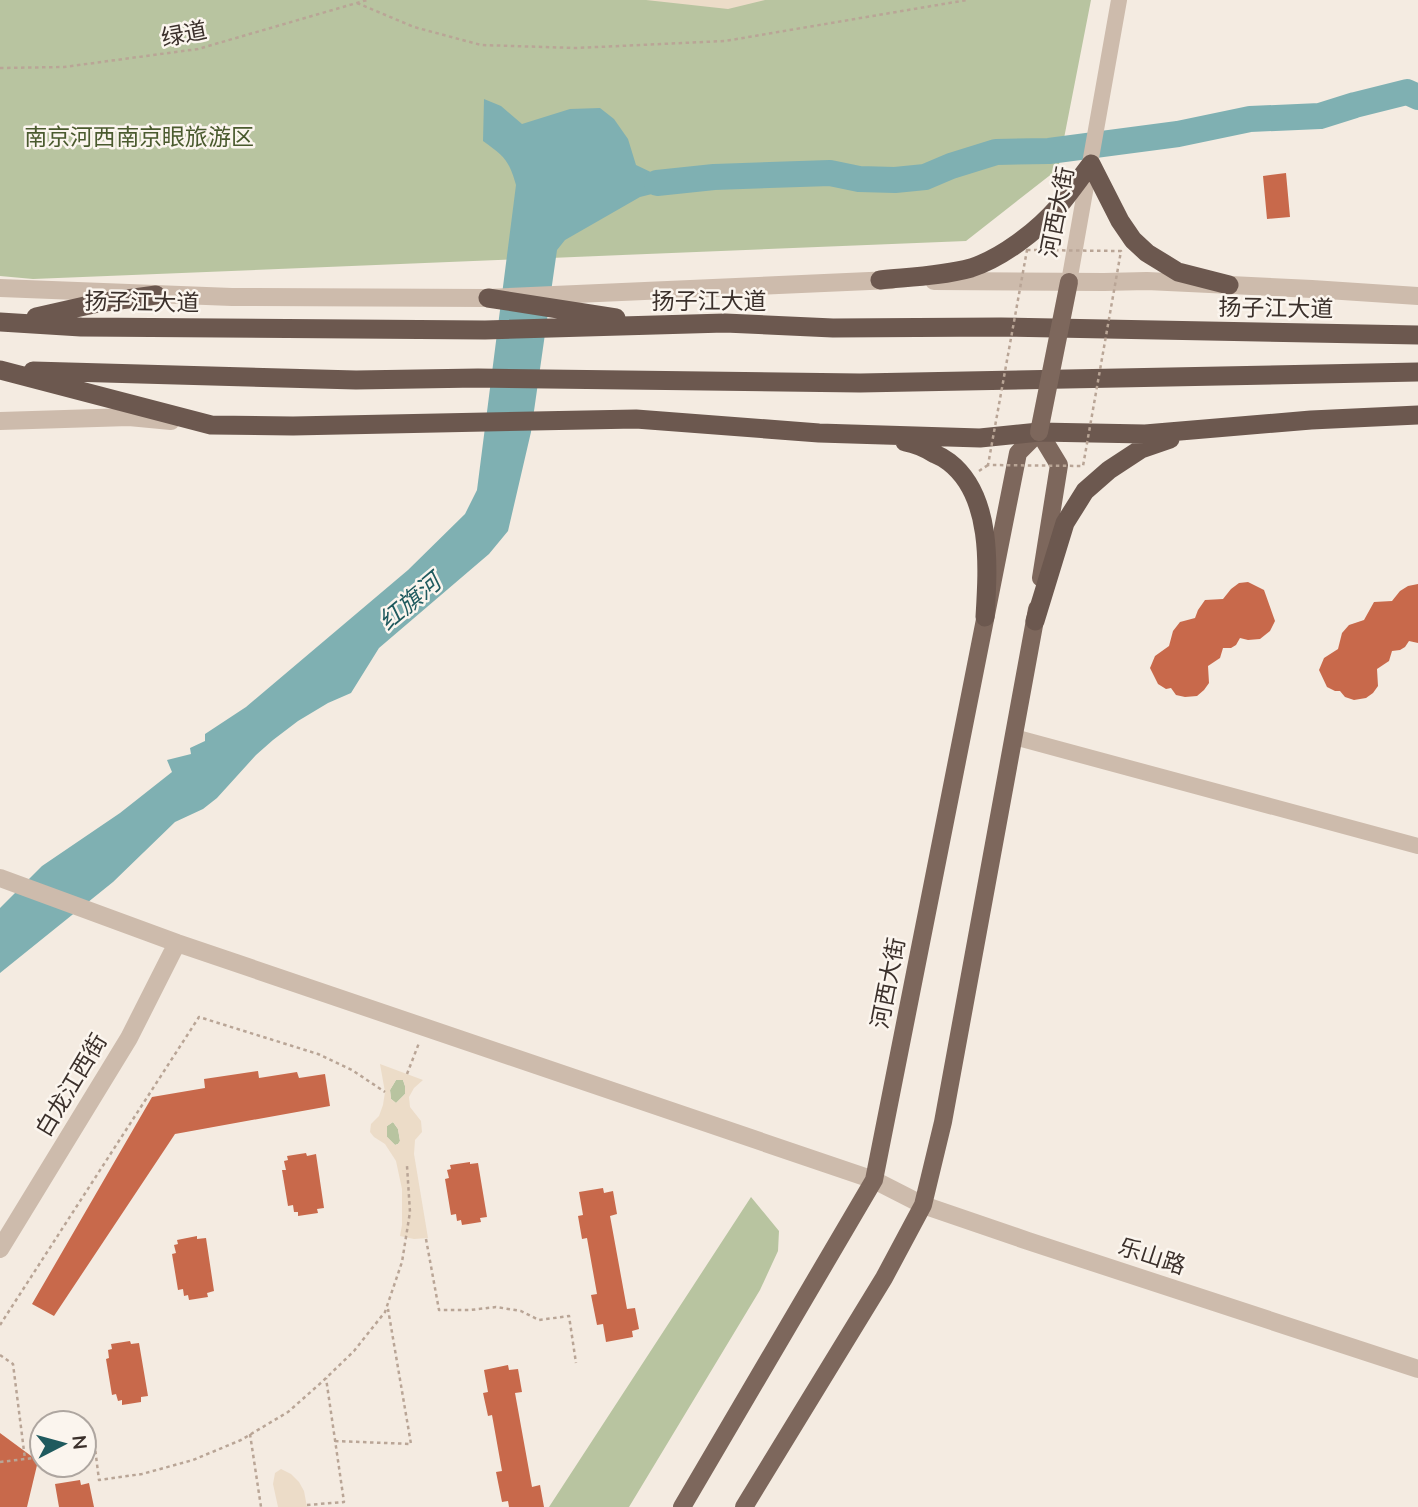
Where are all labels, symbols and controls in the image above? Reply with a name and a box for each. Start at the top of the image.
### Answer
street label: 绿道 [159,15,210,54]
park label: 南京河西南京眼旅游区 [24,122,254,153]
street label: 河西大街 [1033,164,1081,260]
street label: 扬子江大道 [84,286,200,319]
street label: 扬子江大道 [652,286,767,317]
street label: 扬子江大道 [1218,292,1334,325]
water label: 红旗河 [372,564,451,637]
street label: 河西大街 [864,935,912,1031]
street label: 白龙江西街 [29,1028,114,1143]
street label: 乐山路 [1114,1231,1189,1282]
north arrow [28,1409,98,1479]
text: N [65,1434,93,1451]

